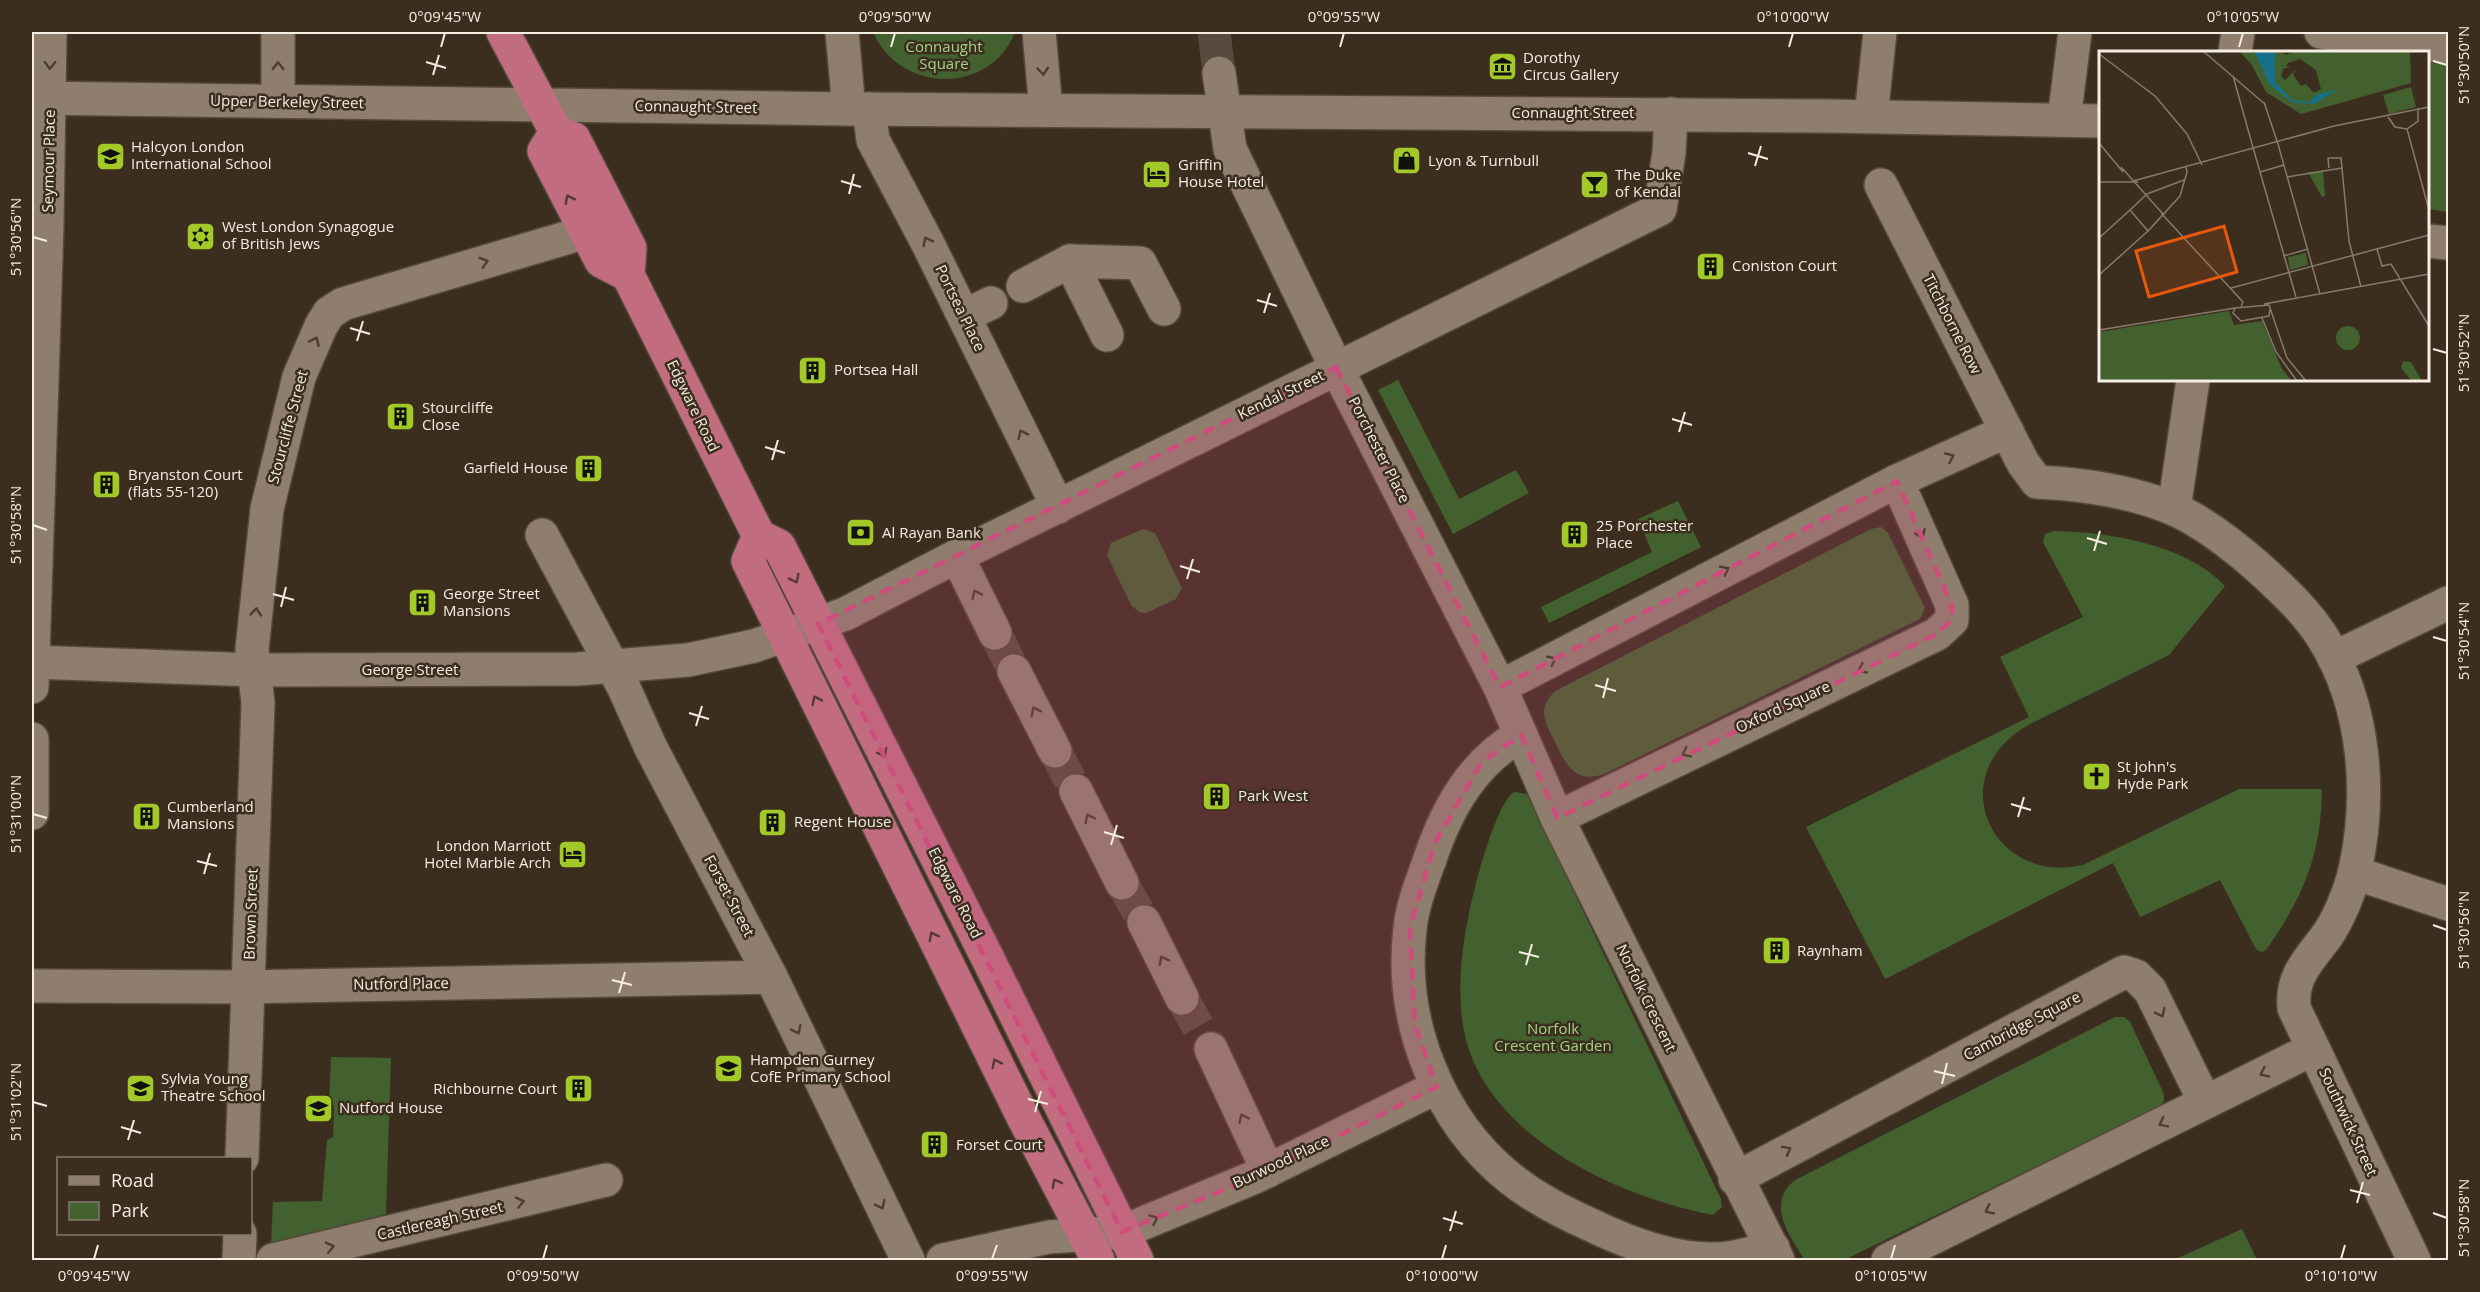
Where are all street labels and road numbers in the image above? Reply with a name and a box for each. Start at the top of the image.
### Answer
street label: Upper Berkeley Street [210,90,364,112]
street label: Connaught Street [634,95,758,117]
street label: Connaught Street [1512,102,1634,122]
street label: Seymour Place [37,109,59,213]
street label: Portsea Place [931,261,991,354]
street label: Titchborne Row [1919,270,1987,377]
street label: Edgware Road [663,356,725,455]
street label: Kendal Street [1234,365,1327,424]
street label: Stourcliffe Street [262,368,312,486]
street label: Porchester Place [1344,393,1415,506]
street label: George Street [362,659,458,679]
street label: Oxford Square [1732,675,1833,737]
street label: Edgware Road [924,844,987,942]
street label: Forset Street [700,851,760,940]
street label: Brown Street [238,868,262,960]
street label: Norfolk Crescent [1612,940,1682,1055]
street label: Nutford Place [353,972,449,994]
street label: Cambridge Square [1959,986,2084,1064]
street label: Southwick Street [2315,1064,2383,1179]
street label: Burwood Place [1229,1130,1332,1192]
street label: Castlereagh Street [375,1196,505,1244]

